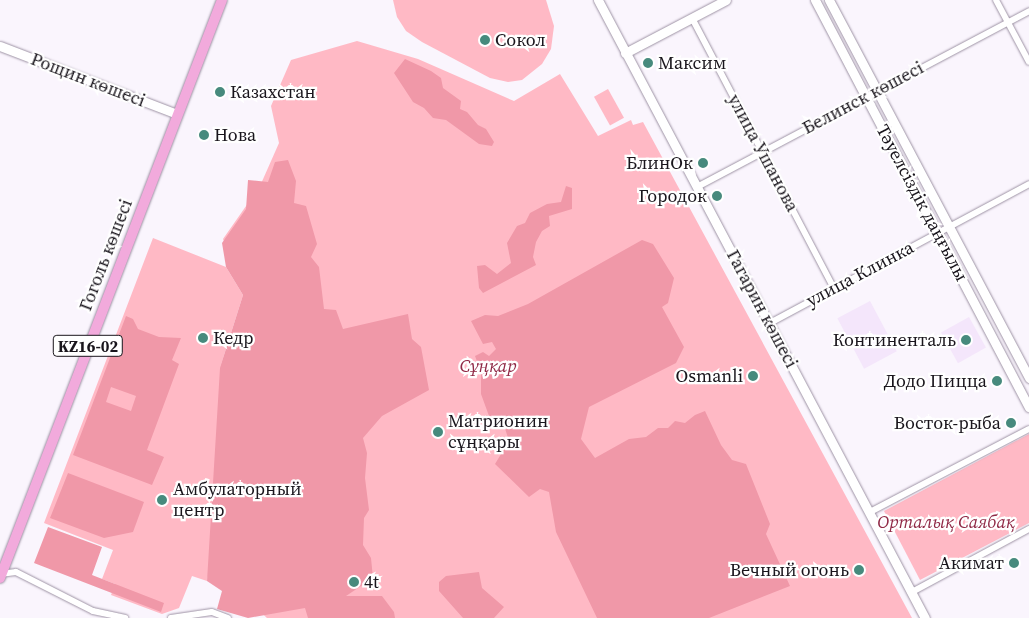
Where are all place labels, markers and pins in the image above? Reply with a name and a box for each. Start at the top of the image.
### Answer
place label: Сокол [495,29,546,51]
marker: Сокол [479,34,491,46]
place label: Максим [658,52,726,74]
marker: Максим [642,57,654,69]
place label: Казахстан [230,81,316,103]
marker: Казахстан [214,86,226,98]
place label: Нова [214,124,256,146]
marker: Нова [198,129,210,141]
place label: БлинОк [626,152,693,174]
marker: БлинОк [697,157,709,169]
place label: Городок [638,185,707,207]
marker: Городок [711,190,723,202]
place label: Кедр [213,327,254,349]
place label: Континенталь [833,329,956,351]
marker: Кедр [197,332,209,344]
marker: Континенталь [960,334,972,346]
place label: Osmanli [676,365,743,387]
marker: Osmanli [747,370,759,382]
place label: Додо Пицца [884,370,987,392]
marker: Додо Пицца [991,375,1003,387]
place label: Матрионин сұңқары [448,411,548,454]
place label: Восток-рыба [894,412,1001,434]
marker: Восток-рыба [1005,417,1017,429]
marker: Матрионин сұңқары [432,426,444,438]
place label: Амбулаторный центр [173,479,302,522]
marker: Амбулаторный центр [155,493,169,507]
place label: Акимат [939,552,1004,574]
marker: Акимат [1008,557,1020,569]
place label: Вечный огонь [730,559,849,581]
marker: Вечный огонь [853,564,865,576]
place label: 4t [364,571,379,593]
marker: 4t [348,576,360,588]

